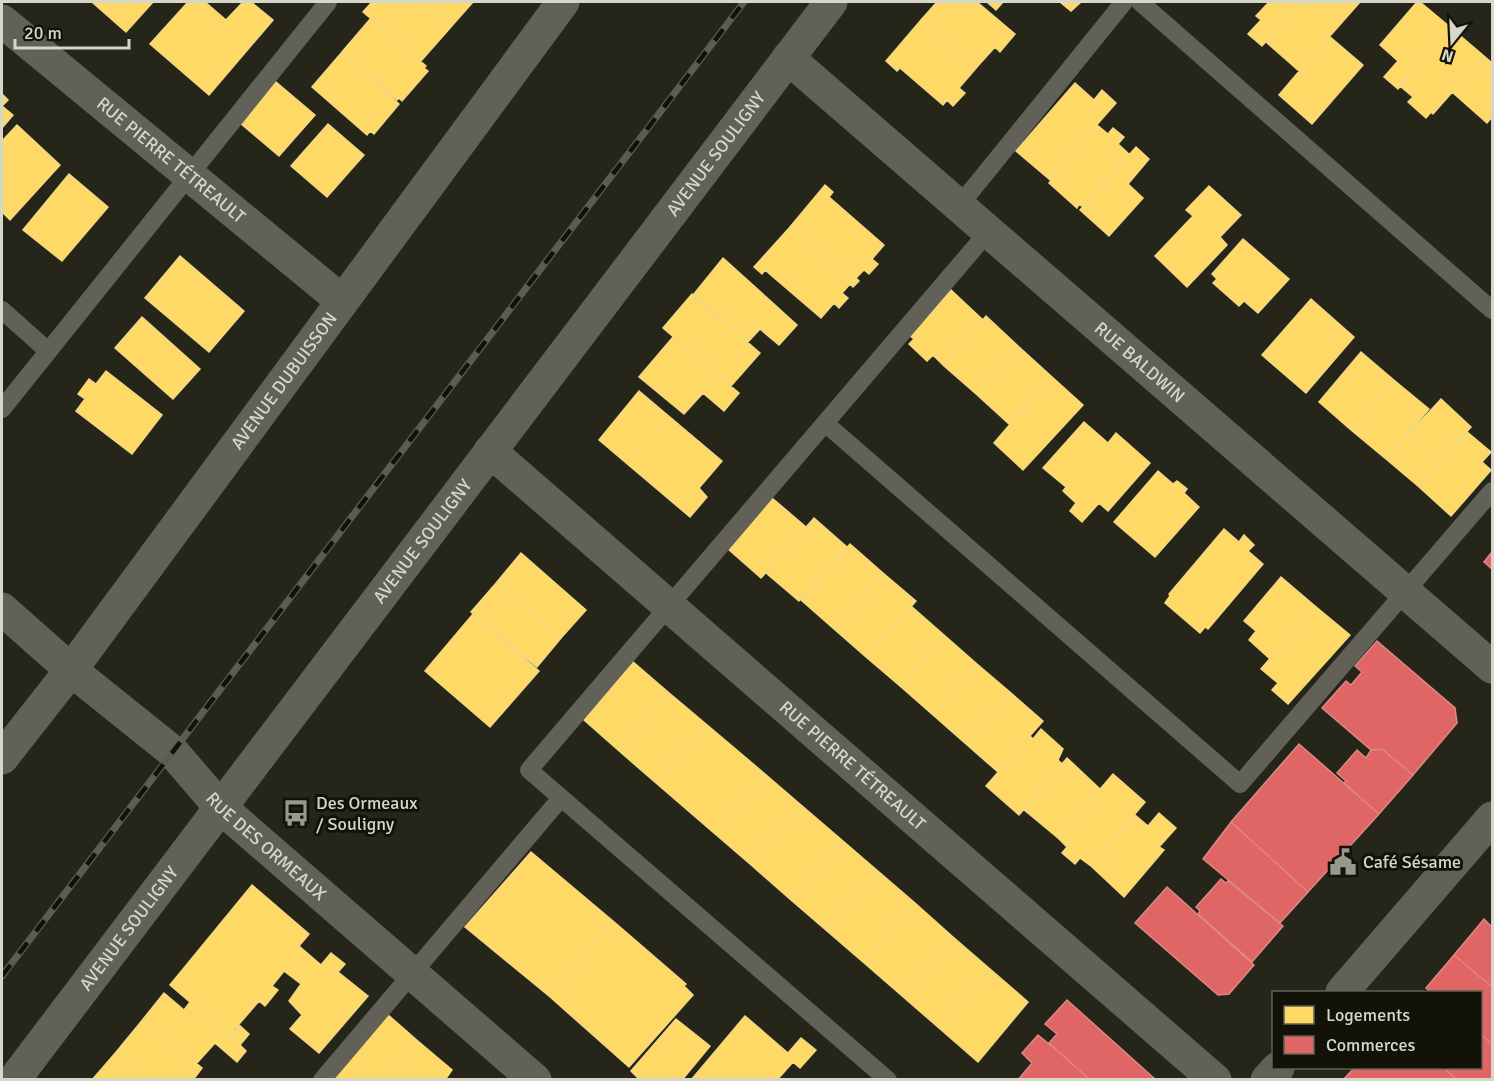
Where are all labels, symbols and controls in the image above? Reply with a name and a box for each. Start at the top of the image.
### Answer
scale bar [15,12,129,50]
north arrow [1422,12,1482,72]
text: 20 m [24,22,62,44]
text: N [1439,44,1456,67]
street label: AVENUE SOULIGNY [662,87,770,220]
street label: RUE PIERRE TÉTREAULT [92,92,250,228]
street label: AVENUE DUBUISSON [226,308,342,454]
street label: RUE BALDWIN [1090,317,1189,407]
street label: AVENUE SOULIGNY [368,475,476,608]
street label: RUE PIERRE TÉTREAULT [775,696,930,835]
street label: RUE DES ORMEAUX [201,788,331,905]
place label: Des Ormeaux / Souligny [316,792,418,835]
bus stop icon: Des Ormeaux / Souligny [281,798,311,828]
public building icon: Café Sésame [1328,847,1358,877]
place label: Café Sésame [1363,851,1461,873]
street label: AVENUE SOULIGNY [75,862,183,995]
legend [1272,991,1482,1069]
text: Logements [1326,1004,1410,1026]
text: Commerces [1326,1034,1415,1056]

